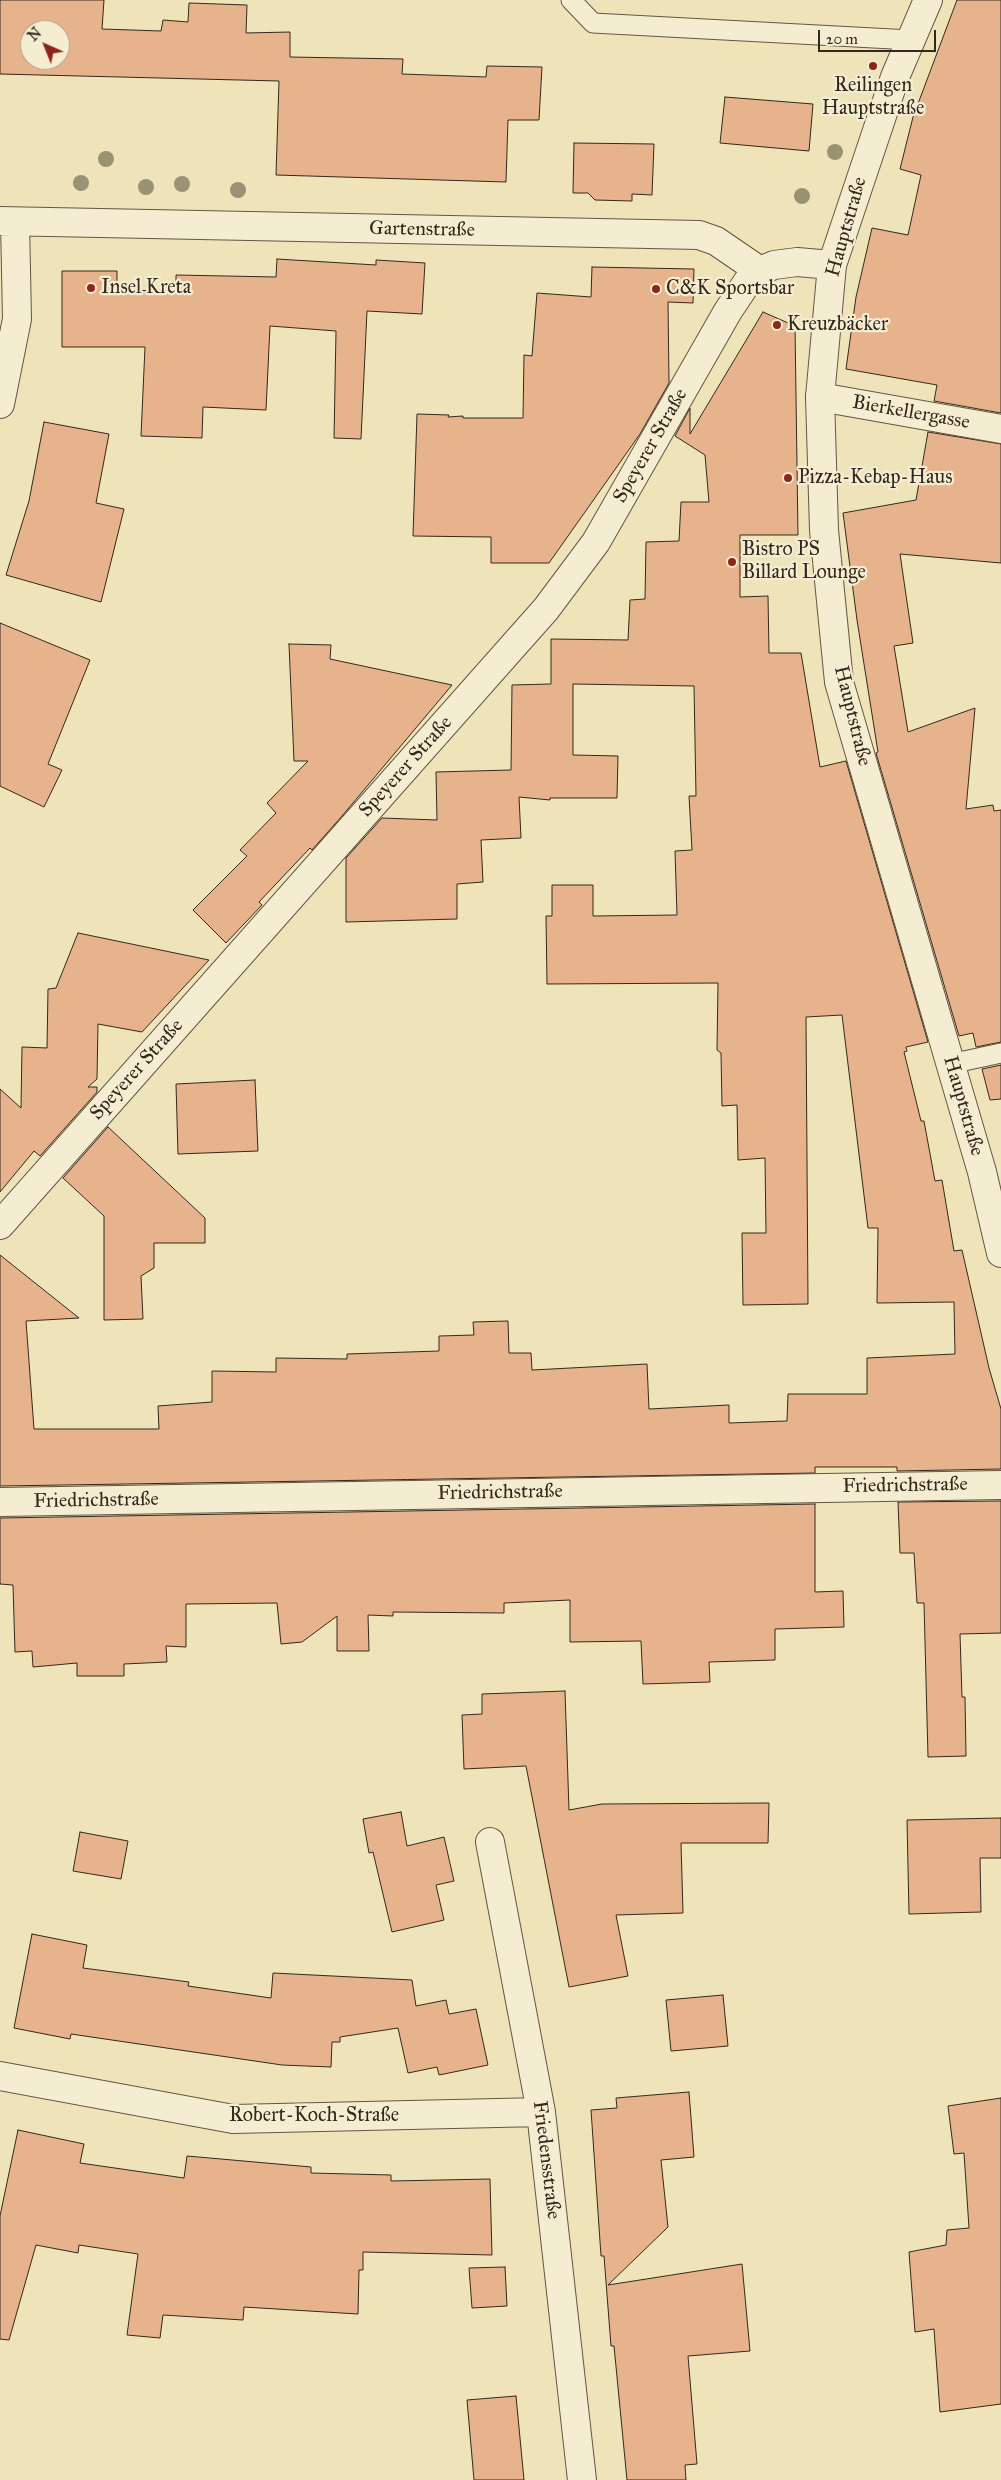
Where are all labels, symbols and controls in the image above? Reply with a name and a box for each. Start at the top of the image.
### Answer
north arrow [20,20,70,70]
scale bar [821,20,938,52]
text: N [25,24,45,45]
text: 20 m [826,30,858,48]
marker: Reilingen Hauptstraße [867,60,879,72]
place label: Reilingen Hauptstraße [822,74,924,121]
street label: Hauptstraße [821,174,873,280]
street label: Gartenstraße [369,217,475,243]
place label: Insel Kreta [101,276,191,300]
place label: C&K Sportsbar [666,277,794,301]
marker: Insel Kreta [85,282,97,294]
marker: C&K Sportsbar [650,283,662,295]
place label: Kreuzbäcker [787,313,888,337]
marker: Kreuzbäcker [771,319,783,331]
street label: Speyerer Straße [609,385,693,507]
street label: Bierkellergasse [850,391,972,435]
place label: Pizza-Kebap-Haus [798,466,952,490]
marker: Pizza-Kebap-Haus [782,472,794,484]
place label: Bistro PS Billard Lounge [742,538,866,585]
marker: Bistro PS Billard Lounge [726,556,738,568]
street label: Hauptstraße [828,663,876,769]
street label: Speyerer Straße [354,711,458,823]
street label: Speyerer Straße [85,1014,189,1126]
street label: Hauptstraße [937,1053,989,1159]
street label: Friedrichstraße [842,1473,968,1499]
street label: Friedrichstraße [437,1480,563,1506]
street label: Friedrichstraße [33,1488,159,1514]
street label: Friedensstraße [527,2099,565,2221]
street label: Robert-Koch-Straße [229,2104,399,2128]

